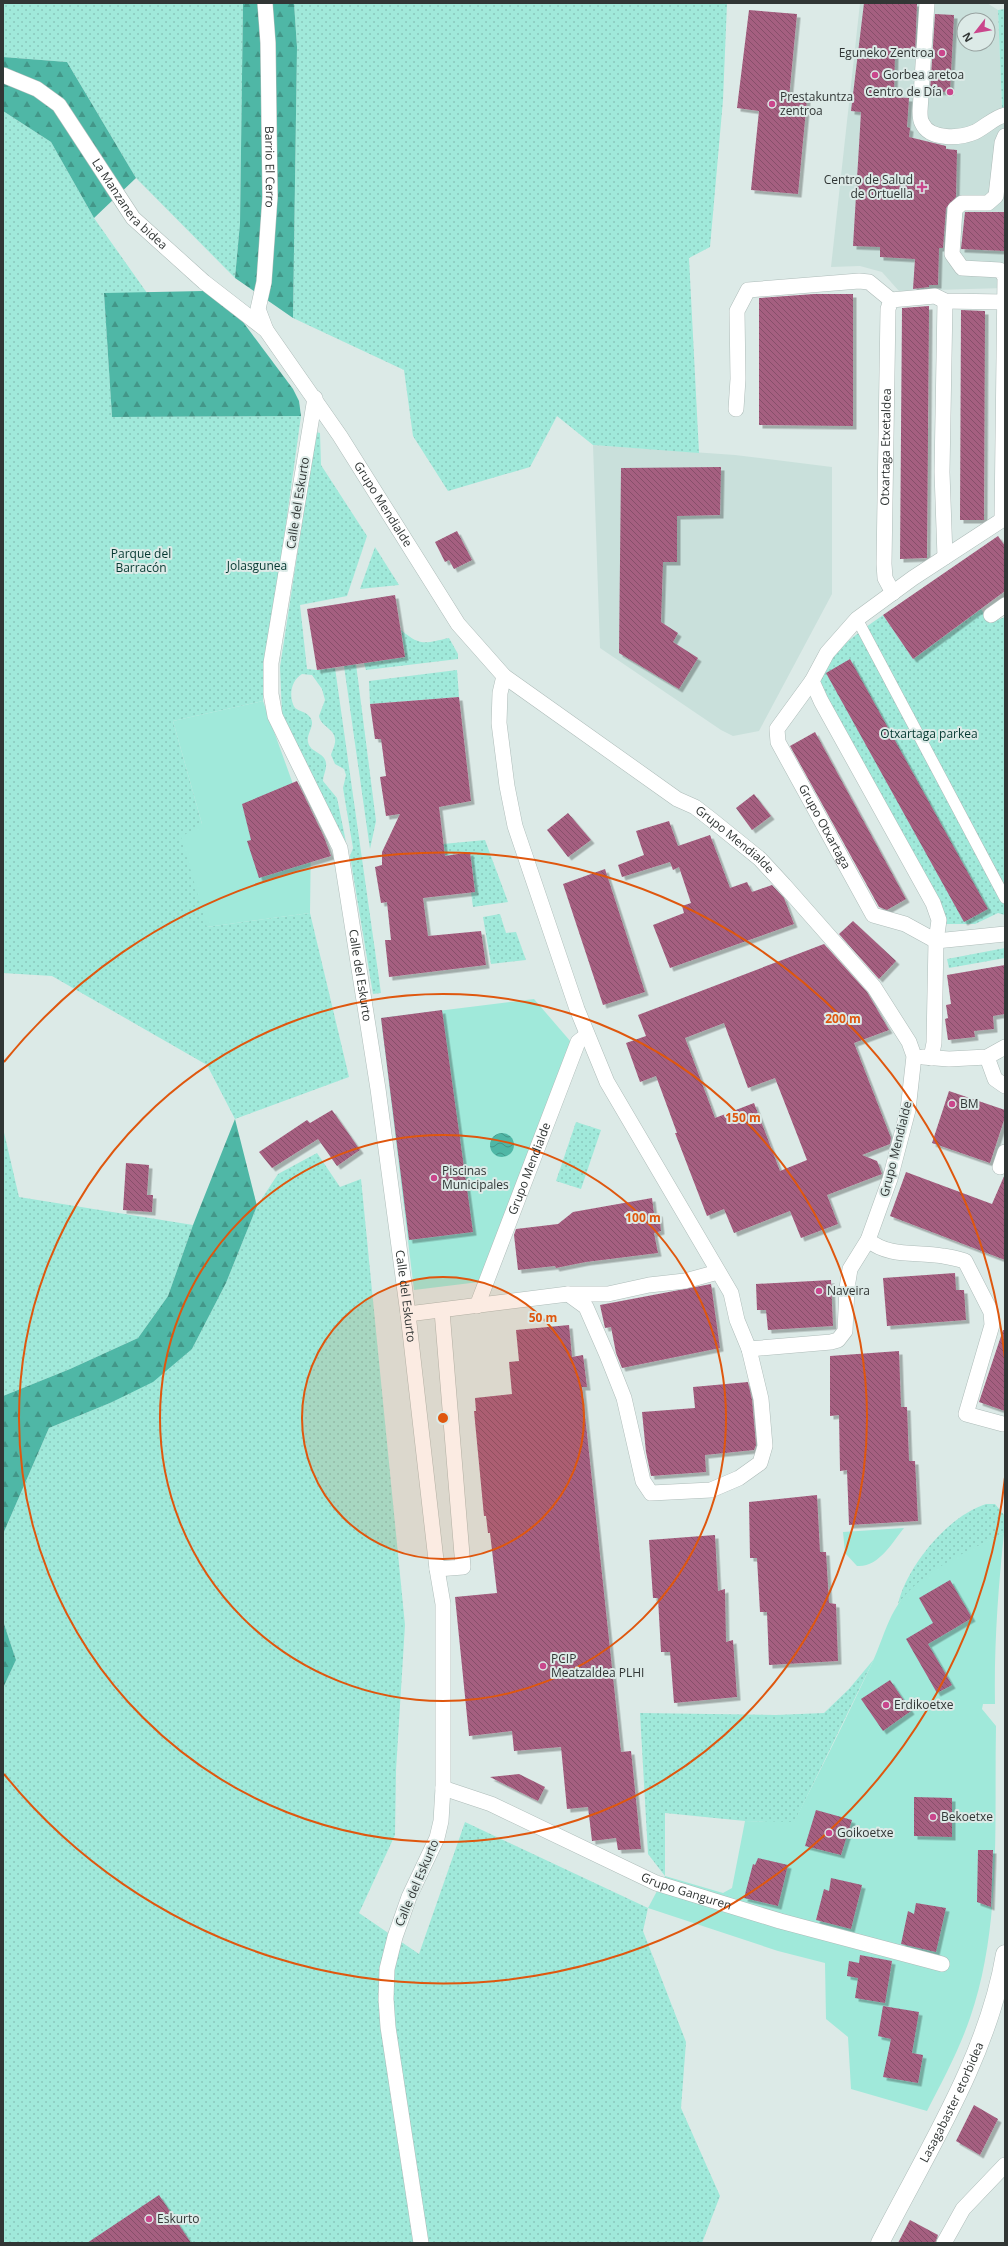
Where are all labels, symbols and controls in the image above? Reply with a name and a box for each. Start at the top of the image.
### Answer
north arrow [956,12,996,52]
text: N [958,30,976,45]
place label: Eguneko Zentroa [839,44,934,61]
marker: Eguneko Zentroa [937,48,947,58]
place label: Gorbea aretoa [883,66,964,83]
marker: Gorbea aretoa [870,70,880,80]
place label: Centro de Día [865,83,942,100]
marker: Centro de Día [945,87,955,97]
place label: Prestakuntza zentroa [780,88,853,119]
marker: Prestakuntza zentroa [767,99,777,109]
street label: Barrio El Cerro [261,126,279,208]
street label: La Manzanera bidea [88,155,171,253]
place label: Centro de Salud de Ortuella [824,171,913,202]
marker: Centro de Salud de Ortuella [916,181,928,193]
street label: Otxartaga Etxetaldea [876,388,895,506]
street label: Calle del Eskurto [282,456,313,550]
street label: Grupo Mendialde [350,458,417,550]
park label: Parque del Barracón [111,545,171,576]
park label: Jolasgunea [226,557,287,574]
park label: Otxartaga parkea [880,725,978,742]
street label: Grupo Otxartaga [795,781,855,872]
street label: Grupo Mendialde [692,801,778,877]
street label: Calle del Eskurto [345,928,376,1022]
text: 200 m [825,1010,861,1027]
place label: BM [960,1095,979,1112]
street label: Grupo Mendialde [875,1099,916,1198]
marker: BM [947,1099,957,1109]
text: 150 m [725,1109,761,1126]
street label: Grupo Mendialde [504,1120,555,1217]
place label: Piscinas Municipales [442,1162,509,1193]
marker: Piscinas Municipales [429,1173,439,1183]
text: 100 m [625,1209,661,1226]
street label: Calle del Eskurto [392,1249,420,1343]
place label: Naveira [827,1282,870,1299]
marker: Naveira [814,1286,824,1296]
text: 50 m [529,1309,557,1326]
centre of rings [436,1411,450,1425]
place label: PCIP Meatzaldea PLHI [551,1650,644,1681]
marker: PCIP Meatzaldea PLHI [538,1661,548,1671]
place label: Erdikoetxe [894,1696,954,1713]
marker: Erdikoetxe [881,1700,891,1710]
place label: Bekoetxe [941,1808,993,1825]
marker: Bekoetxe [928,1812,938,1822]
place label: Goikoetxe [837,1824,894,1841]
marker: Goikoetxe [824,1828,834,1838]
street label: Calle del Eskurto [391,1837,442,1929]
street label: Grupo Ganguren [638,1868,734,1914]
street label: Lasagabaster etorbidea [915,2040,987,2165]
place label: Eskurto [157,2210,199,2227]
marker: Eskurto [144,2214,154,2224]

